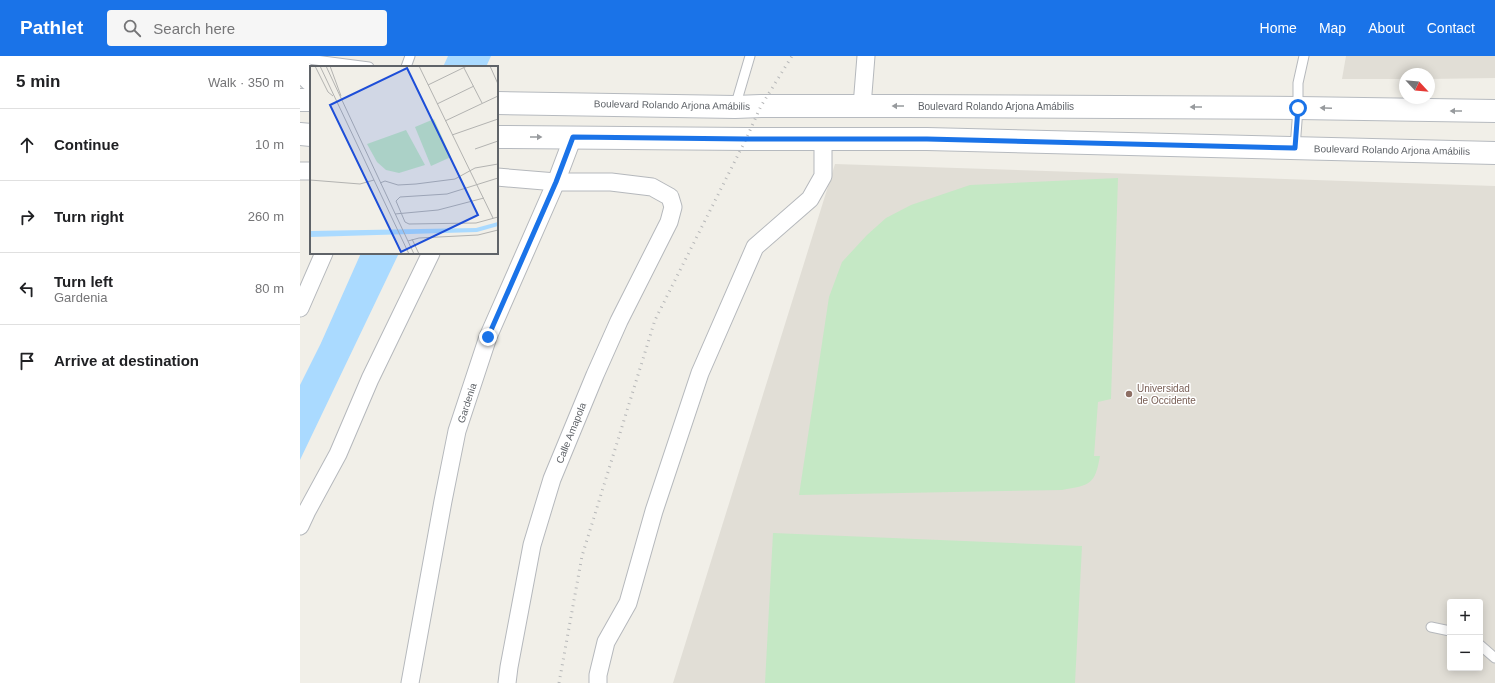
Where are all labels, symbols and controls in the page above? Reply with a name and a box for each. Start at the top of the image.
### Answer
search box [107,10,387,46]
text: Pathlet [20,17,83,38]
icon: search [121,17,143,39]
text: Search here [153,20,235,37]
text: Home [1260,20,1297,36]
text: Map [1319,20,1346,36]
text: About [1368,20,1405,36]
text: Contact [1427,20,1475,36]
inset map [310,66,498,254]
north arrow [1399,68,1435,104]
text: 5 min [16,72,60,91]
text: Walk · 350 m [208,75,284,90]
street label: Boulevard Rolando Arjona Amábilis [594,98,750,112]
route start [1289,99,1307,117]
street label: Boulevard Rolando Arjona Amábilis [918,101,1074,112]
one-way arrow [891,103,904,109]
one-way arrow [1189,104,1202,110]
one-way arrow [1320,105,1332,112]
one-way arrow [1449,108,1462,114]
icon: ahead [16,134,38,156]
one-way arrow [530,134,543,140]
text: Continue [54,136,119,153]
text: 10 m [255,137,284,152]
street label: Boulevard Rolando Arjona Amábilis [1314,143,1470,157]
icon: right [16,206,38,228]
text: Turn right [54,208,124,225]
text: 260 m [248,209,284,224]
text: Turn left [54,273,113,290]
icon: left [16,278,38,300]
text: 80 m [255,281,284,296]
text: Gardenia [54,290,107,305]
route end [479,328,497,346]
icon: arrive [16,350,38,372]
text: Arrive at destination [54,352,199,369]
street label: Gardenia [455,381,479,424]
place label: Universidad de Occidente [1137,383,1196,406]
marker: Universidad de Occidente [1124,389,1134,399]
street label: Calle Amapola [554,401,588,465]
map controls [1447,599,1483,671]
button: + [1447,599,1483,635]
button: − [1447,635,1483,671]

